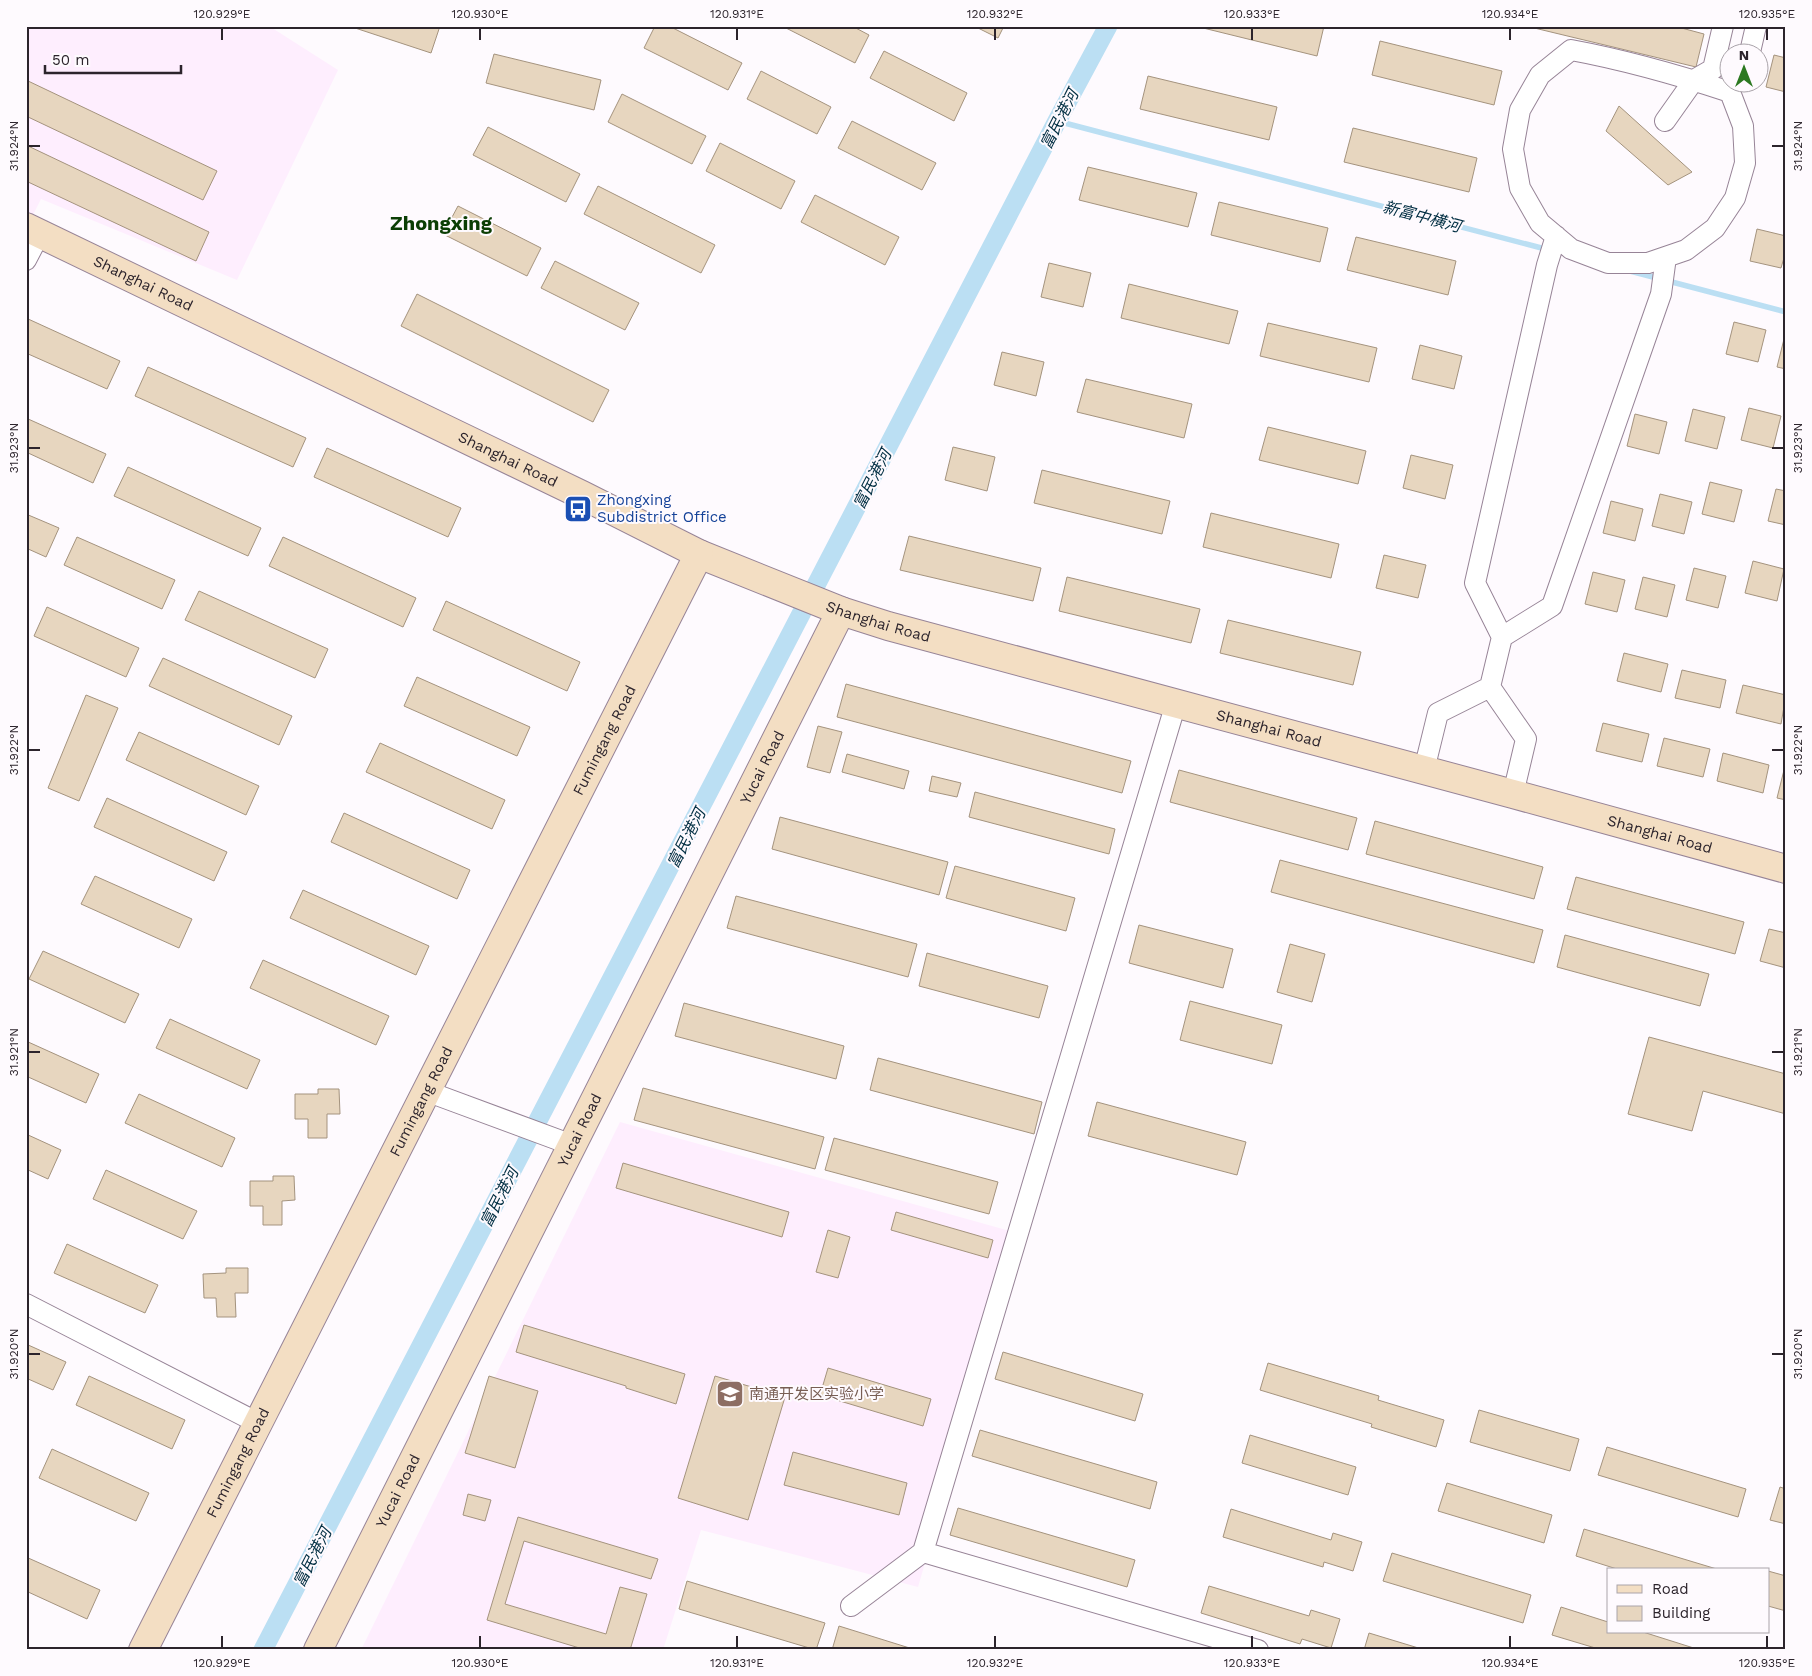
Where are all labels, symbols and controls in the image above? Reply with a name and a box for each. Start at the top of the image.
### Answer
text: 120.929°E [193,7,251,21]
text: 120.930°E [452,7,509,21]
text: 120.931°E [710,7,764,21]
text: 120.932°E [967,7,1024,21]
text: 120.933°E [1224,7,1281,21]
text: 120.934°E [1482,7,1539,21]
text: 120.935°E [1739,7,1796,21]
scale bar [45,42,181,74]
north arrow [1720,42,1770,92]
text: N [1739,47,1749,63]
text: 50 m [52,51,89,69]
water label: 富民港河 [1036,84,1084,152]
text: 31.924°N [7,121,21,171]
text: 31.924°N [1791,121,1805,171]
water label: 新富中横河 [1381,197,1466,237]
district label: Zhongxing [390,211,493,235]
street label: Shanghai Road [90,252,196,315]
text: 31.923°N [7,423,21,473]
text: 31.923°N [1791,423,1805,473]
street label: Shanghai Road [455,428,561,491]
water label: 富民港河 [849,444,897,512]
place label: Zhongxing Subdistrict Office [597,491,727,526]
bus stop icon: Zhongxing Subdistrict Office [563,494,593,524]
street label: Shanghai Road [823,597,932,646]
street label: Fumingang Road [569,682,640,798]
street label: Shanghai Road [1214,706,1323,751]
text: 31.922°N [7,725,21,775]
text: 31.922°N [1791,725,1805,775]
street label: Yucai Road [736,728,788,807]
water label: 富民港河 [663,803,711,871]
street label: Shanghai Road [1605,811,1714,857]
text: 31.921°N [7,1028,21,1076]
text: 31.921°N [1791,1028,1805,1076]
street label: Fumingang Road [386,1044,457,1160]
street label: Yucai Road [554,1090,606,1170]
water label: 富民港河 [476,1162,524,1230]
text: 31.920°N [7,1328,21,1380]
text: 31.920°N [1791,1328,1805,1380]
school or university icon: 南通开发区实验小学 [715,1379,745,1409]
place label: 南通开发区实验小学 [749,1385,884,1403]
street label: Fumingang Road [203,1405,273,1521]
street label: Yucai Road [372,1451,424,1531]
water label: 富民港河 [289,1522,337,1590]
legend [1607,1568,1770,1634]
text: Road [1652,1580,1689,1598]
text: Building [1652,1604,1710,1622]
text: 120.929°E [193,1656,251,1670]
text: 120.930°E [452,1656,509,1670]
text: 120.931°E [710,1656,764,1670]
text: 120.932°E [967,1656,1024,1670]
text: 120.933°E [1224,1656,1281,1670]
text: 120.934°E [1482,1656,1539,1670]
text: 120.935°E [1739,1656,1796,1670]

